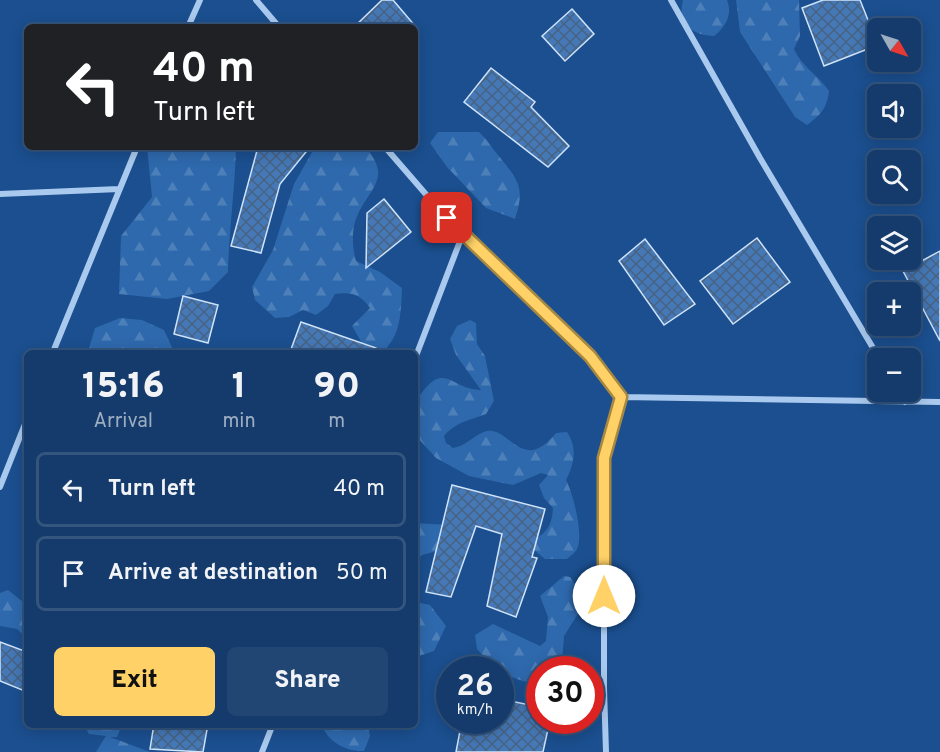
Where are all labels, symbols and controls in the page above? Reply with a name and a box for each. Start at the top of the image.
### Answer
north arrow [867,18,921,72]
map controls [867,18,921,402]
text: 40 m [153,44,255,97]
icon: left [54,48,132,126]
button: sound [867,84,921,138]
text: Turn left [153,96,255,130]
button: search [867,150,921,204]
pin [421,192,472,243]
icon: arrive [430,201,463,234]
button: layers [867,216,921,270]
button: + [867,282,921,336]
button: − [867,348,921,402]
text: 15:16 [82,365,165,411]
text: 1 [232,365,246,411]
text: 90 [314,365,360,411]
text: Arrival [93,409,153,435]
text: min [222,409,256,435]
text: m [328,409,345,435]
icon: left [57,473,90,506]
text: Turn left [108,476,196,503]
text: 40 m [333,476,385,503]
icon: arrive [57,557,90,590]
text: Arrive at destination [108,560,318,587]
text: 50 m [336,560,388,587]
position arrow [572,564,636,628]
button: Exit [54,647,215,716]
button: Share [227,647,388,716]
speed limit sign: 30 [526,656,604,734]
text: 26 [457,669,493,706]
text: km/h [457,701,493,720]

